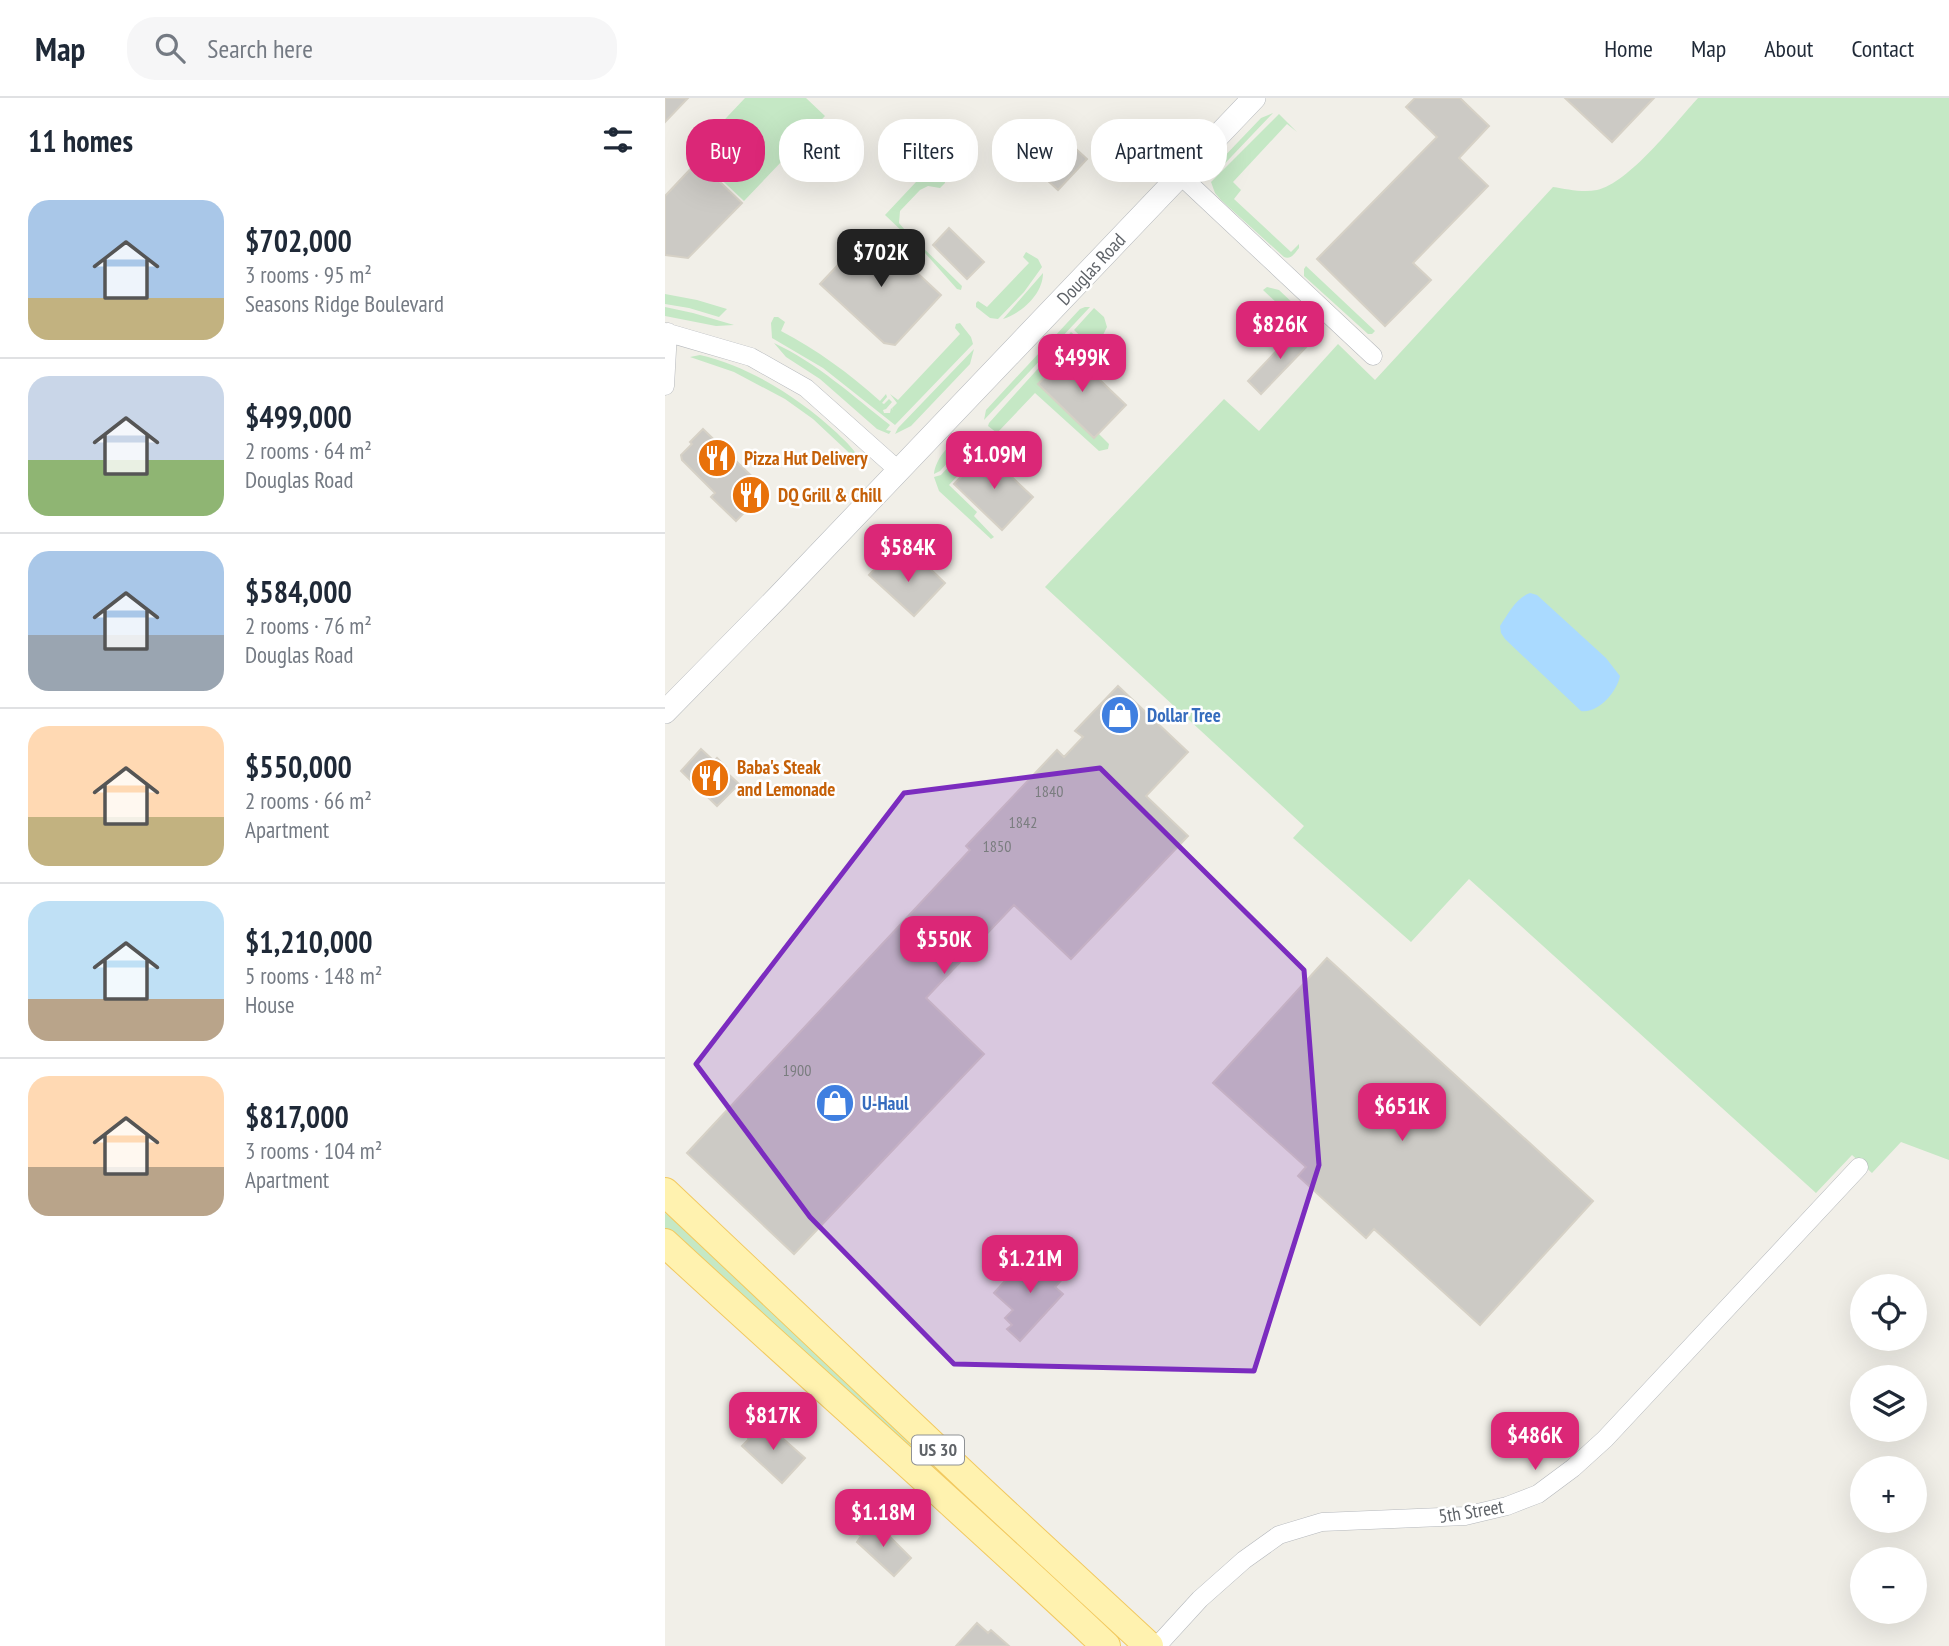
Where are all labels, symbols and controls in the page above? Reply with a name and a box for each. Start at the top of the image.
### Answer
search box [127,17,617,80]
text: Map [35,27,85,70]
icon: search [151,29,189,67]
text: Search here [207,32,313,65]
text: Home [1604,33,1653,64]
text: Map [1691,33,1726,64]
text: About [1764,33,1813,64]
text: Contact [1851,33,1914,64]
chip: Buy [686,119,765,182]
chip: Rent [779,119,864,182]
chip: Filters [878,119,978,182]
chip: New [992,119,1077,182]
chip: Apartment [1091,119,1227,182]
text: 11 homes [28,121,133,160]
icon: filters [599,121,637,159]
text: $702,000 [245,221,352,260]
icon: home [84,228,168,312]
street label: Douglas Road [1052,228,1130,310]
pin: $702K [832,230,930,289]
text: $702K [853,237,909,266]
text: 3 rooms · 95 m² [245,260,372,289]
text: Seasons Ridge Boulevard [245,289,444,318]
pin: $826K [1231,302,1329,361]
text: $826K [1252,309,1308,338]
pin: $499K [1033,334,1131,394]
text: $499K [1054,342,1110,371]
text: $499,000 [245,397,352,436]
icon: home [84,404,168,488]
pin: $1.09M [937,432,1051,491]
text: 2 rooms · 64 m² [245,436,372,465]
restaurant icon: Pizza Hut Delivery [696,437,738,479]
text: $1.09M [962,439,1026,468]
place label: Pizza Hut Delivery [744,446,868,470]
text: Douglas Road [245,465,353,494]
restaurant icon: DQ Grill & Chill [730,474,772,516]
place label: DQ Grill & Chill [778,483,882,507]
pin: $584K [859,524,957,584]
text: $584K [880,532,936,561]
text: $584,000 [245,572,352,611]
icon: home [84,579,168,663]
text: 2 rooms · 76 m² [245,611,372,640]
text: Douglas Road [245,640,353,669]
shop icon: Dollar Tree [1099,694,1141,736]
place label: Dollar Tree [1147,703,1221,727]
text: $550,000 [245,747,352,786]
icon: home [84,754,168,838]
place label: Baba's Steak and Lemonade [737,755,835,801]
restaurant icon: Baba's Steak and Lemonade [689,757,731,799]
house number: 1840 [1035,781,1063,801]
text: 2 rooms · 66 m² [245,786,372,815]
house number: 1842 [1009,812,1037,832]
text: Apartment [245,815,329,844]
house number: 1850 [983,836,1011,856]
pin: $550K [895,916,993,976]
text: $1,210,000 [245,922,373,961]
text: $550K [916,924,972,953]
icon: home [84,929,168,1013]
text: 5 rooms · 148 m² [245,961,382,990]
text: House [245,990,295,1019]
house number: 1900 [783,1060,811,1080]
shop icon: U-Haul [814,1082,856,1124]
pin: $651K [1353,1084,1451,1143]
place label: U-Haul [862,1091,909,1115]
text: $651K [1374,1091,1430,1120]
text: $817,000 [245,1097,349,1136]
icon: home [84,1104,168,1188]
text: 3 rooms · 104 m² [245,1136,382,1165]
text: Apartment [245,1165,329,1194]
pin: $1.21M [973,1236,1087,1295]
text: $1.21M [998,1243,1062,1272]
map controls [1850,1274,1927,1624]
button: locate [1850,1274,1927,1351]
button: layers [1850,1365,1927,1442]
pin: $817K [724,1392,822,1452]
text: $817K [745,1400,801,1429]
pin: $486K [1486,1412,1584,1472]
text: $486K [1507,1420,1563,1449]
road number: US 30 [912,1436,964,1464]
button: + [1850,1456,1927,1533]
pin: $1.18M [826,1490,940,1549]
street label: 5th Street [1437,1494,1506,1528]
text: $1.18M [851,1497,915,1526]
button: − [1850,1547,1927,1624]

